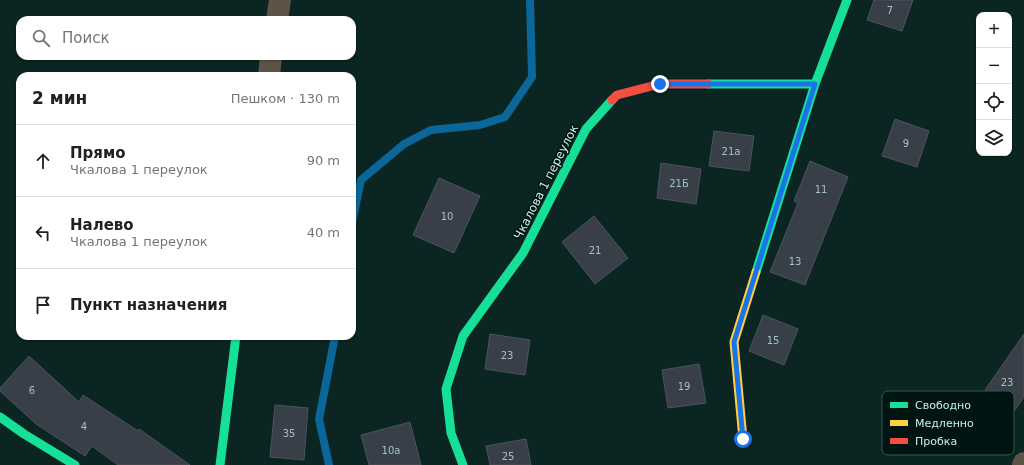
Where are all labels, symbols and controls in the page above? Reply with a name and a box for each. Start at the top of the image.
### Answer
house number: 7 [887,5,893,16]
map controls [976,12,1012,156]
button: + [976,12,1012,48]
search box [16,16,356,60]
icon: search [30,27,52,49]
text: Поиск [62,29,110,47]
button: − [976,48,1012,84]
route end [651,75,669,93]
button: locate [976,84,1012,120]
text: 2 мин [32,88,87,108]
text: Пешком · 130 m [231,91,340,106]
button: layers [976,120,1012,156]
street label: Чкалова 1 переулок [511,122,581,242]
house number: 9 [903,138,909,149]
text: Прямо [70,144,126,162]
house number: 21a [722,146,740,157]
icon: ahead [32,150,54,172]
text: 90 m [307,153,340,168]
text: Чкалова 1 переулок [70,162,208,177]
house number: 21Б [669,178,689,189]
house number: 11 [815,184,827,195]
house number: 10 [441,211,453,222]
text: Налево [70,216,134,234]
icon: left [32,222,54,244]
text: 40 m [307,225,340,240]
text: Чкалова 1 переулок [70,234,208,249]
house number: 21 [589,245,601,256]
house number: 13 [789,256,801,267]
icon: arrive [32,294,54,316]
text: Пункт назначения [70,296,227,314]
house number: 15 [767,335,779,346]
house number: 23 [501,350,513,361]
house number: 23 [1001,377,1013,388]
house number: 19 [678,381,690,392]
house number: 6 [29,385,35,396]
legend [882,391,1014,455]
text: Свободно [915,399,971,412]
text: Медленно [915,417,974,430]
house number: 4 [81,421,87,432]
house number: 35 [283,428,295,439]
route start [734,430,752,448]
text: Пробка [915,435,957,448]
house number: 10а [382,445,400,456]
house number: 25 [502,451,514,462]

